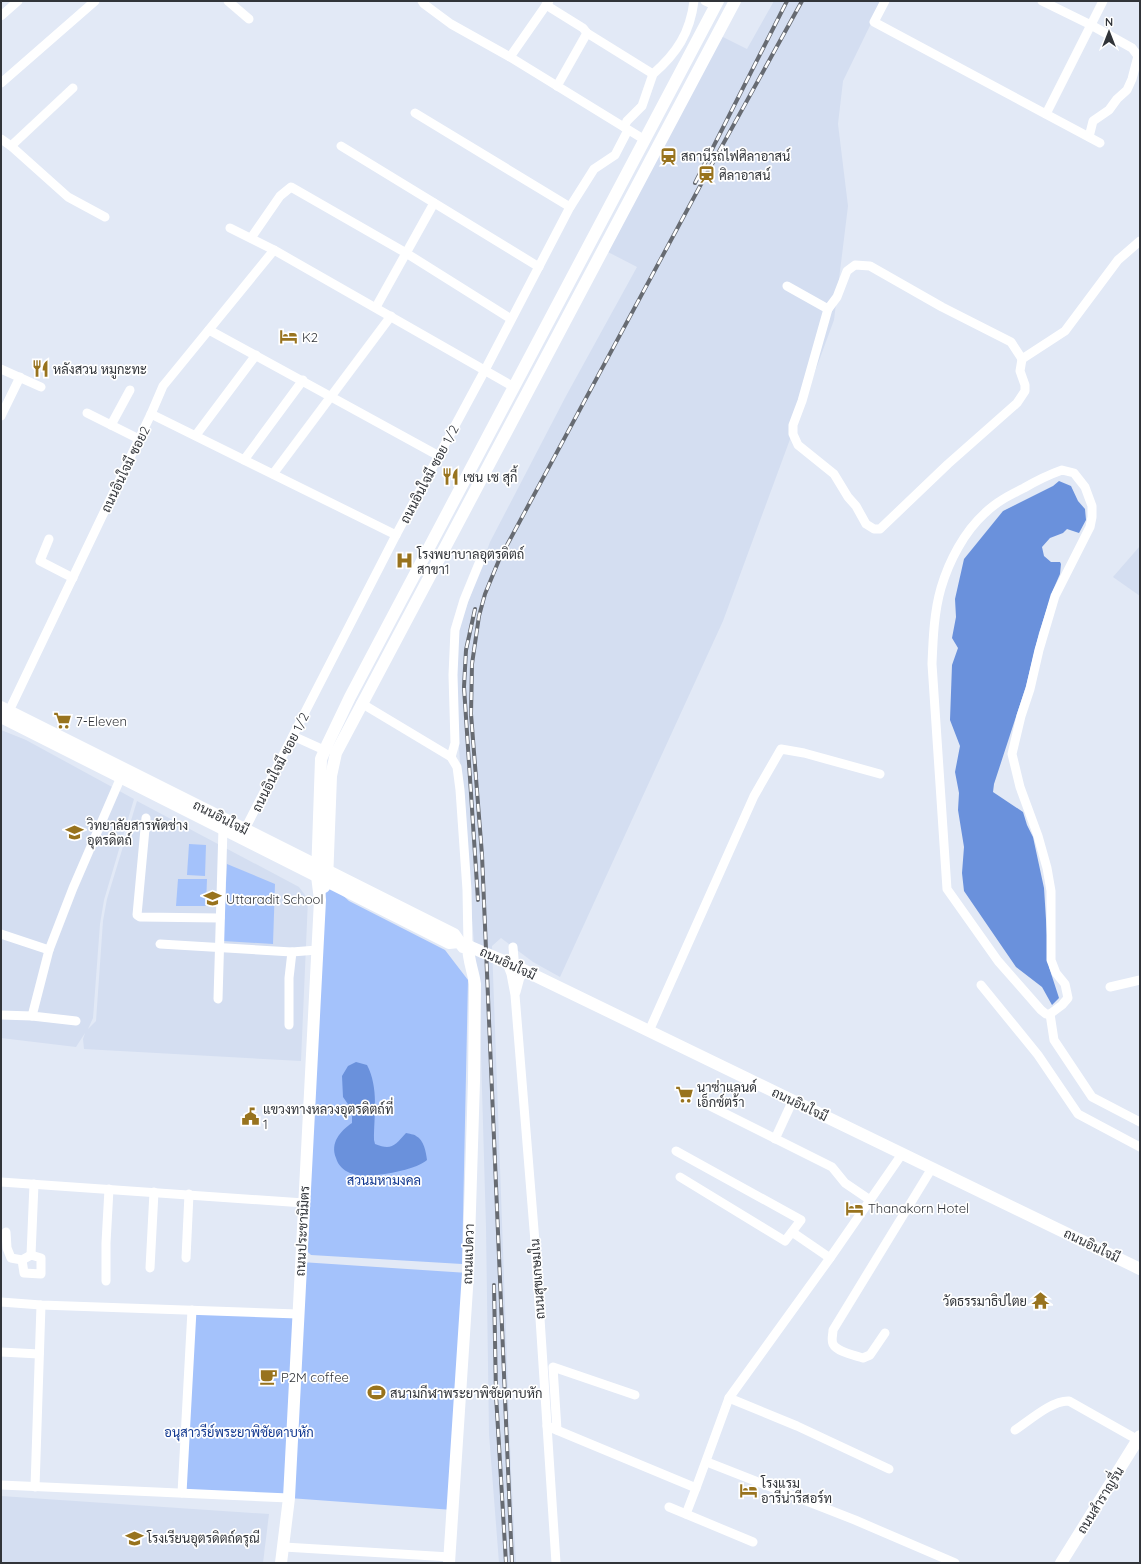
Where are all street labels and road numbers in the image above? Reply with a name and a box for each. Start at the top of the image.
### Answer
street label: ถนนอินใจมี ซอย 1/2 [395,422,462,526]
street label: ถนนอินใจมี ซอย2 [96,423,153,515]
street label: ถนนอินใจมี ซอย 1/2 [247,709,312,814]
street label: ถนนอินใจมี [191,795,252,838]
street label: ถนนอินใจมี [477,942,539,983]
street label: ถนนอินใจมี [769,1083,831,1124]
street label: ถนนประชานิมิตร [292,1185,312,1277]
street label: ถนนแปดวา [459,1223,477,1285]
street label: ถนนอินใจมี [1061,1224,1123,1265]
street label: ถนนสุขเกษมใน [526,1238,550,1320]
street label: ถนนสำราญรื่น [1070,1461,1128,1537]

